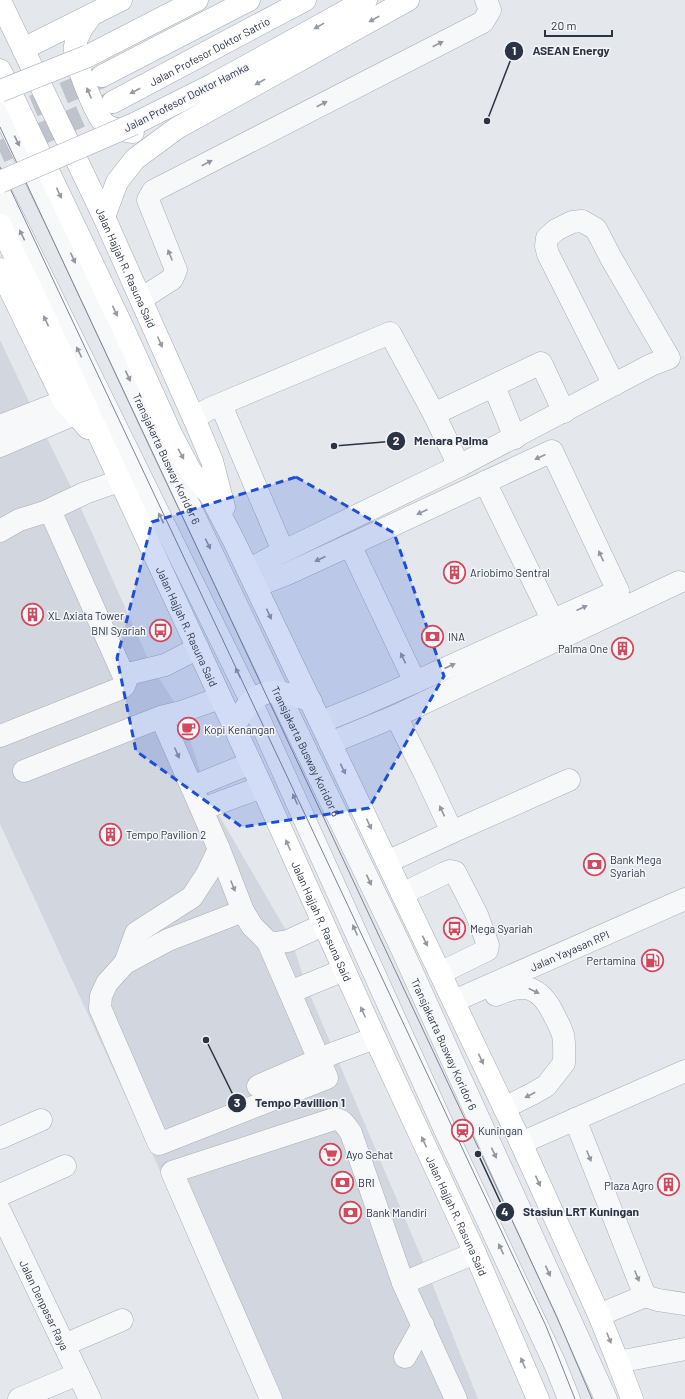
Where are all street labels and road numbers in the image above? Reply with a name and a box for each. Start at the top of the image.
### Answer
street label: Jalan Profesor Doktor Satrio [147,14,272,88]
street label: Jalan Profesor Doktor Hamka [121,60,251,134]
street label: Jalan Hajjah R. Rasuna Said [94,205,159,330]
street label: Transjakarta Busway Koridor 6 [131,391,204,526]
street label: Jalan Hajjah R. Rasuna Said [154,564,221,688]
street label: Transjakarta Busway Koridor 6 [269,683,344,819]
street label: Jalan Hajjah R. Rasuna Said [290,859,355,983]
street label: Jalan Yayasan RPI [528,927,611,973]
street label: Transjakarta Busway Koridor 6 [409,976,480,1112]
street label: Jalan Hajjah R. Rasuna Said [424,1154,490,1277]
street label: Jalan Denpasar Raya [18,1258,72,1352]

